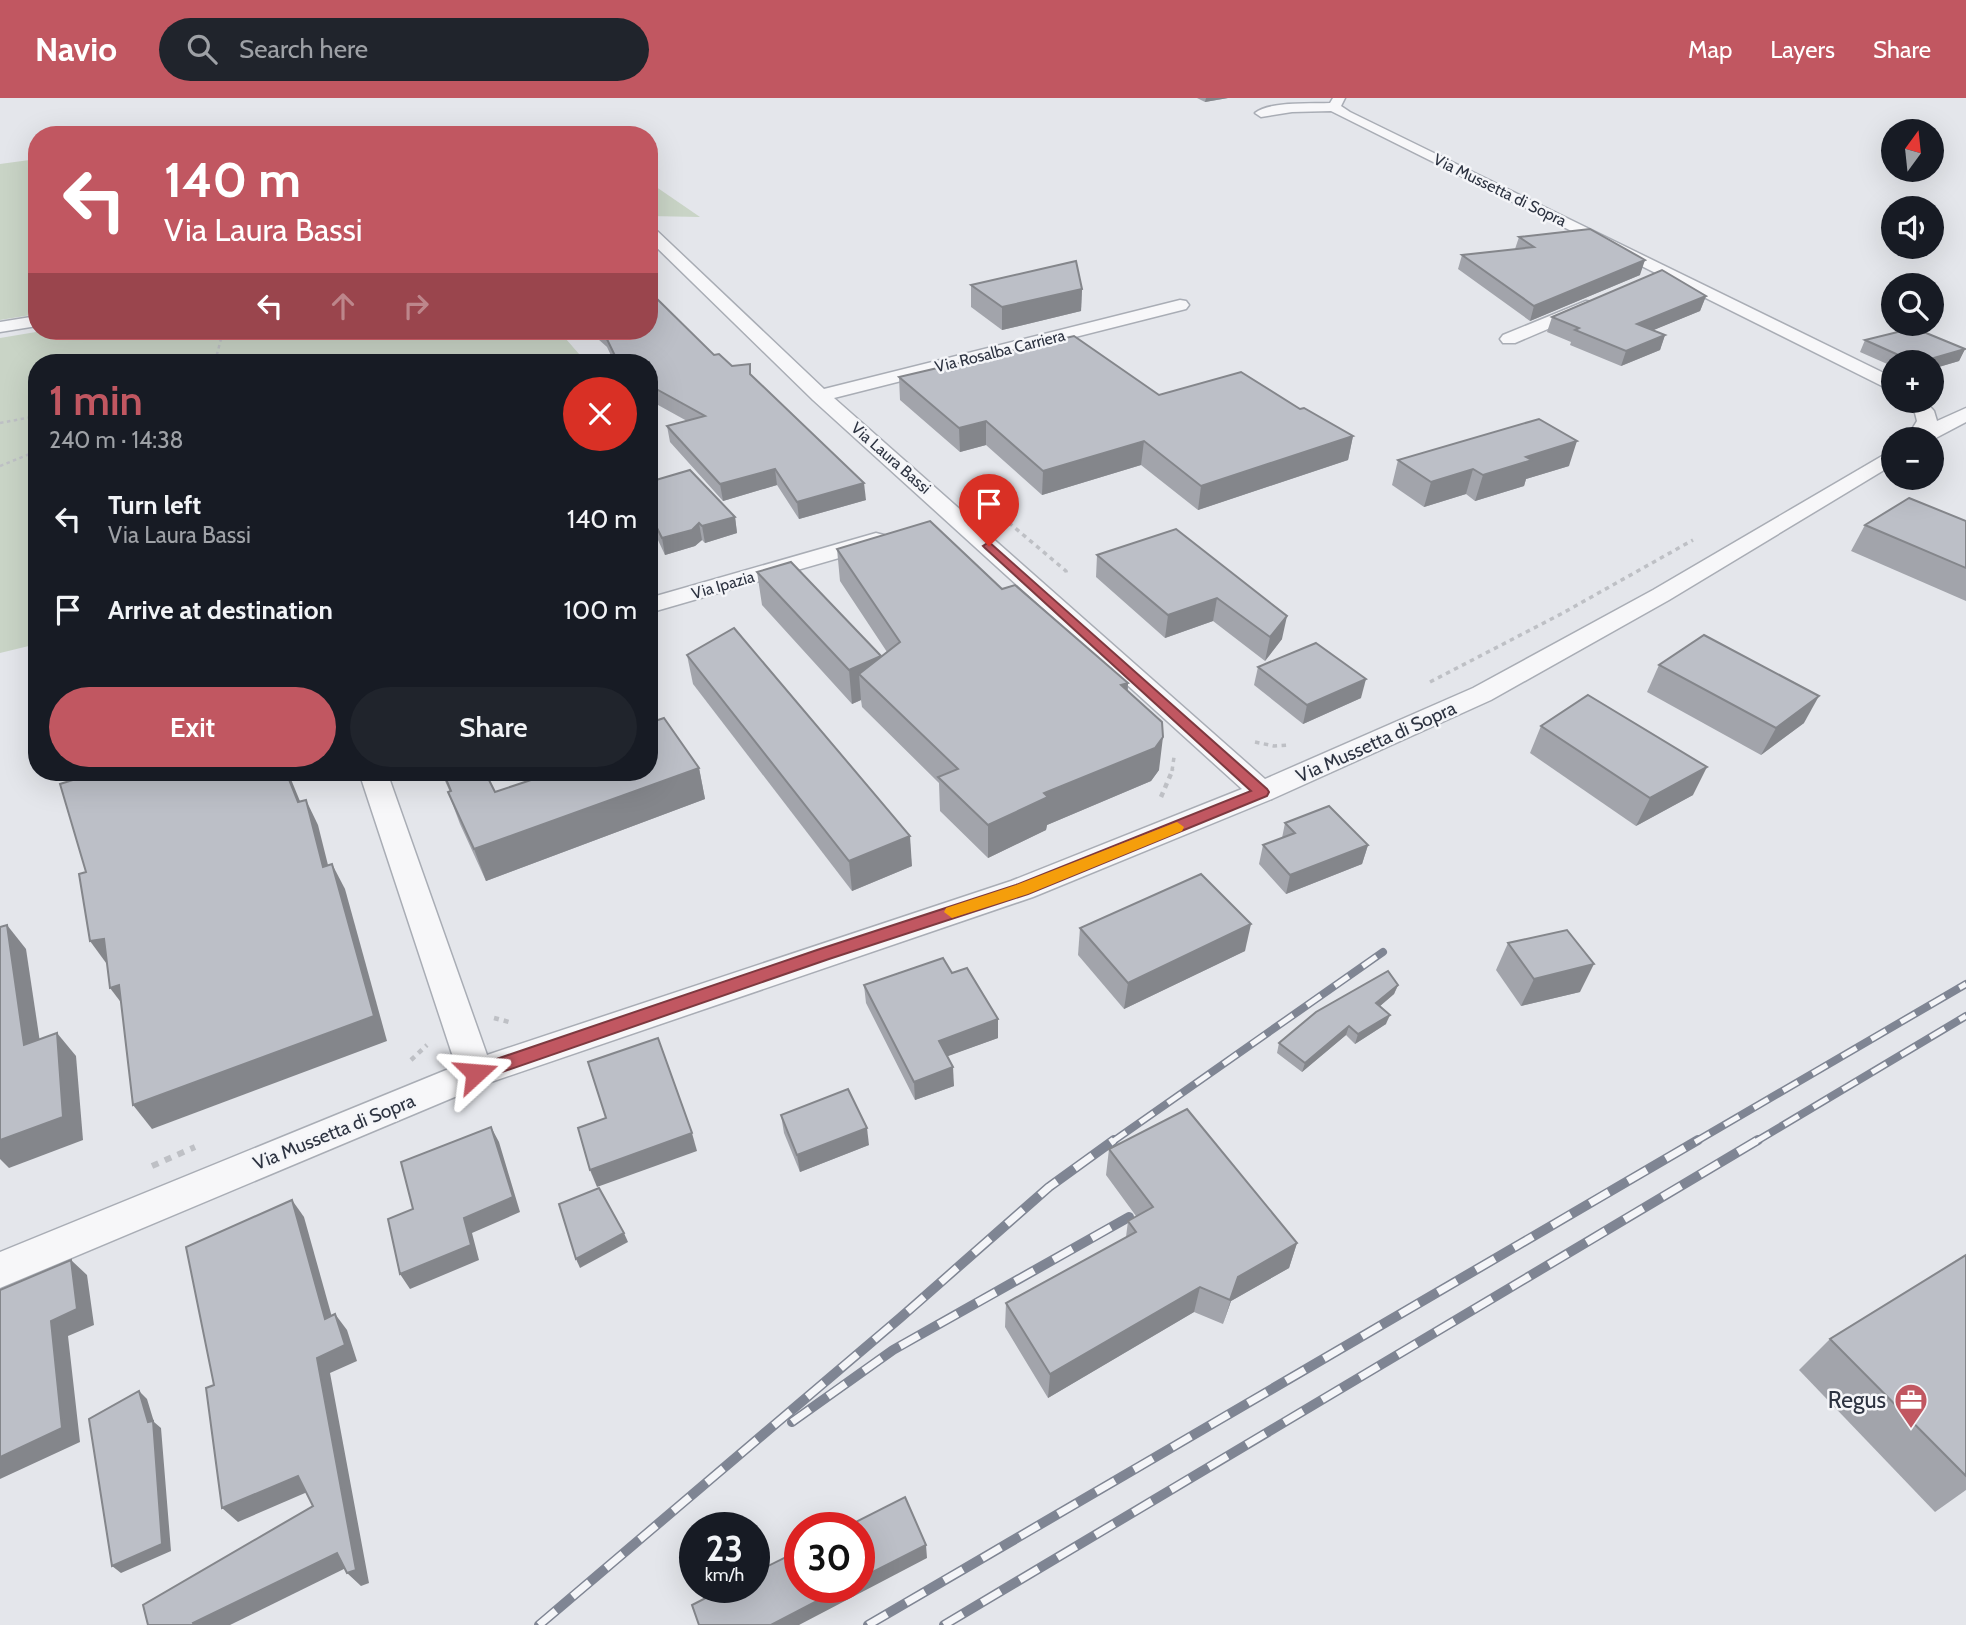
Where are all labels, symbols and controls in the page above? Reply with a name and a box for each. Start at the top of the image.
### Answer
search box [159,18,649,81]
text: Navio [35,29,117,69]
icon: search [183,30,221,68]
text: Search here [239,33,368,65]
text: Map [1688,35,1732,64]
text: Layers [1770,35,1835,64]
text: Share [1873,35,1931,64]
north arrow [1881,119,1944,182]
map controls [1881,119,1944,490]
text: 140 m [164,150,301,209]
street label: Via Mussetta di Sopra [1431,150,1570,231]
icon: left [49,154,140,245]
button: sound [1881,196,1944,259]
text: Via Laura Bassi [164,210,363,249]
button: search [1881,273,1944,336]
icon: left [251,287,289,325]
icon: ahead [324,287,362,325]
icon: right [397,287,435,325]
street label: Via Rosalba Carriera [933,326,1067,376]
button: + [1881,350,1944,413]
text: 1 min [49,374,143,426]
button: close [563,377,637,451]
street label: Via Laura Bassi [847,418,935,498]
text: 240 m · 14:38 [49,426,184,454]
button: − [1881,427,1944,490]
pin [959,474,1019,546]
icon: arrive [970,485,1008,523]
text: Turn left [108,489,201,521]
icon: left [49,500,87,538]
text: 140 m [567,503,637,535]
text: Via Laura Bassi [108,521,251,549]
street label: Via Ipazia [689,567,757,603]
icon: arrive [49,591,87,629]
text: Arrive at destination [108,594,333,626]
text: 100 m [564,594,637,626]
button: Exit [49,687,336,767]
button: Share [350,687,637,767]
street label: Via Mussetta di Sopra [1292,696,1460,788]
position arrow [439,1036,513,1110]
street label: Via Mussetta di Sopra [250,1089,418,1175]
office icon: Regus [1892,1381,1930,1430]
place label: Regus [1828,1386,1886,1414]
speed limit sign: 30 [784,1512,875,1603]
text: 23 [706,1527,743,1570]
text: km/h [705,1564,744,1586]

